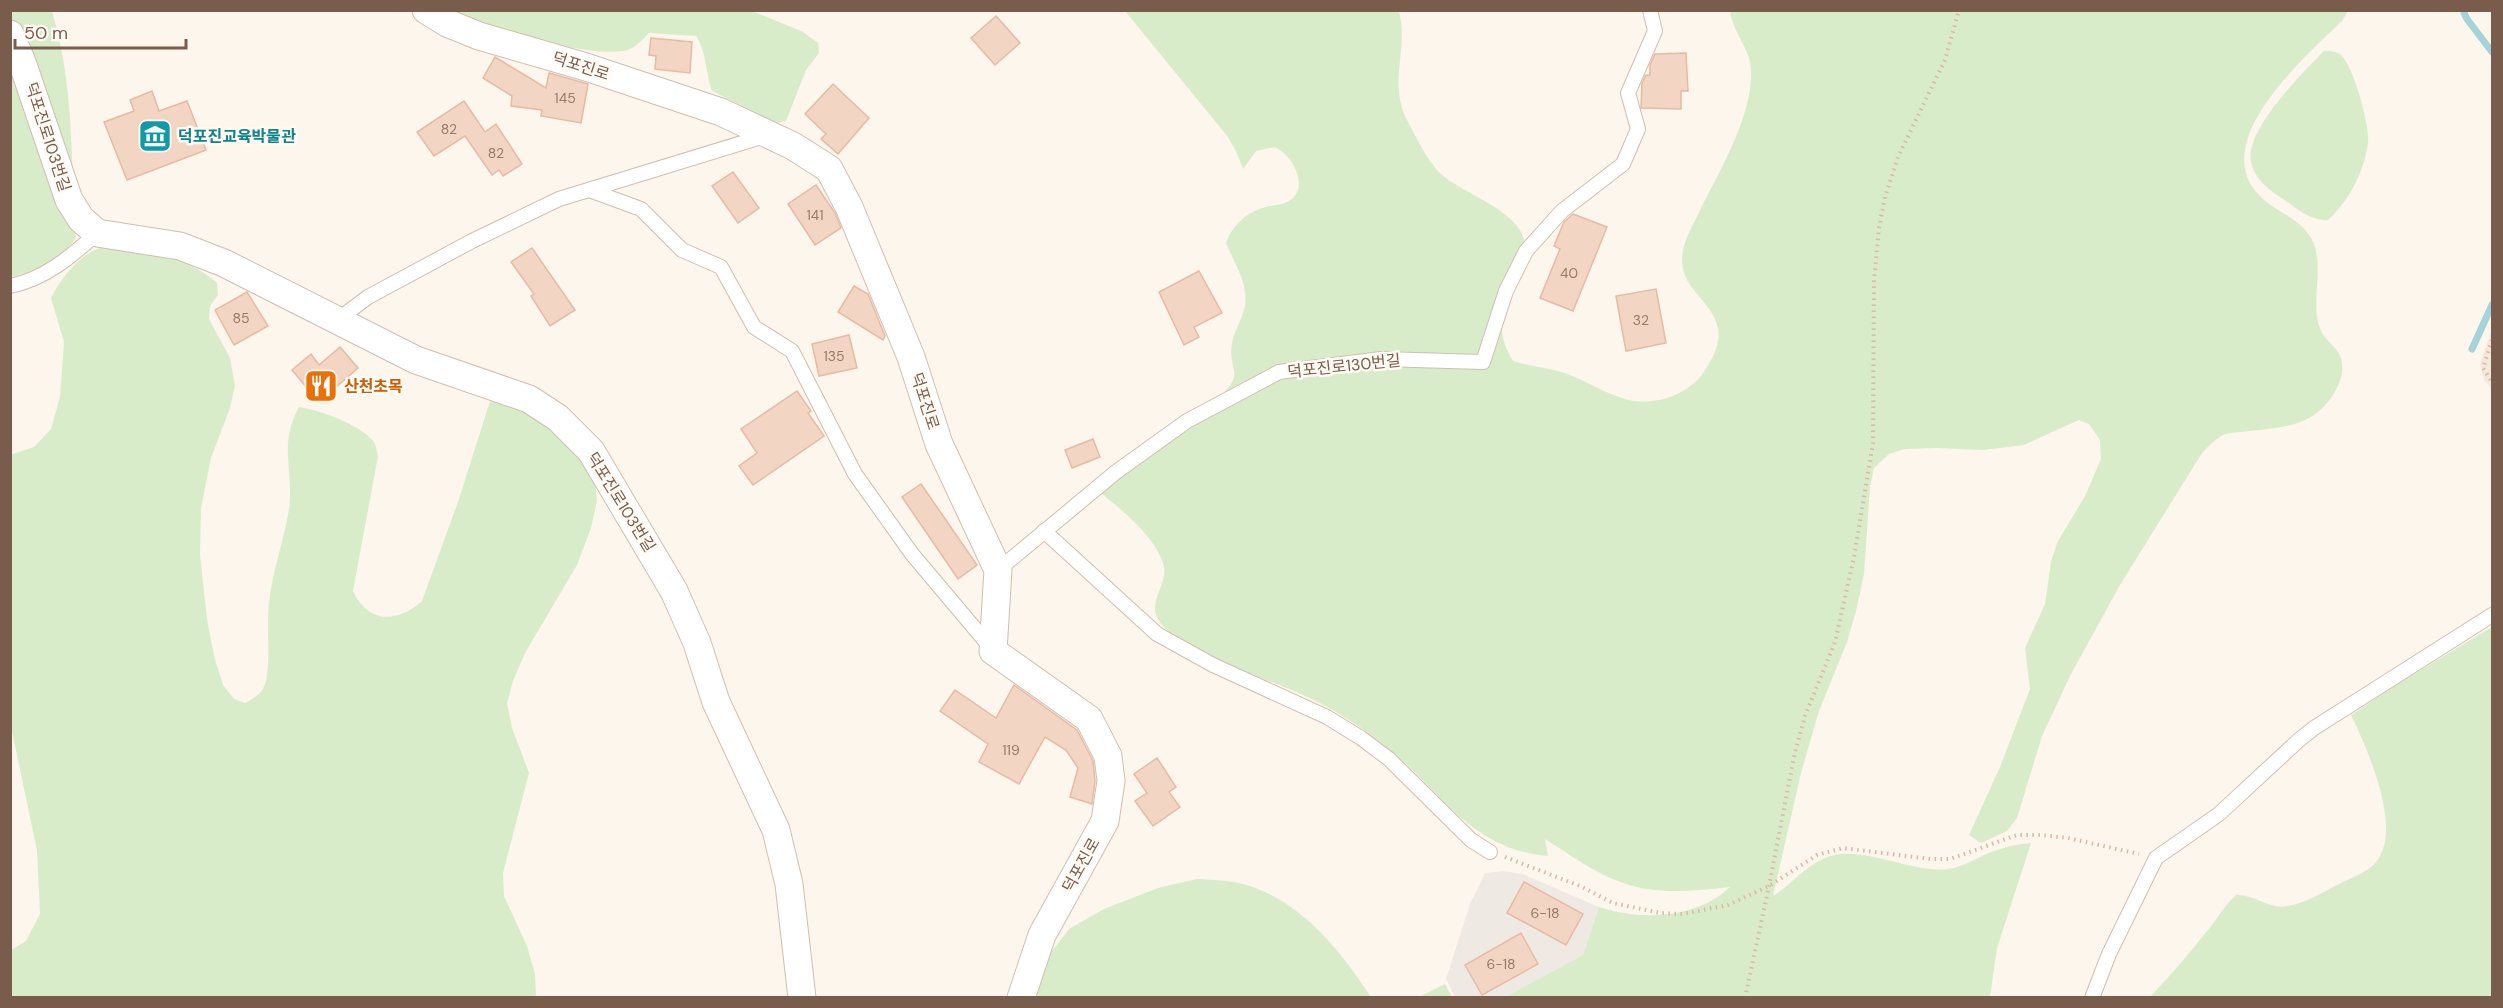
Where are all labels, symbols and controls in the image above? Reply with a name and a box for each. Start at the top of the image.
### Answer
scale bar [15,12,186,50]
text: 50 m [24,21,68,45]
street label: 덕포진로 [550,47,613,85]
street label: 덕포진로103번길 [20,80,76,194]
house number: 145 [554,89,576,107]
museum icon: 덕포진교육박물관 [137,118,173,154]
house number: 82 [441,120,457,138]
place label: 덕포진교육박물관 [178,126,296,147]
house number: 82 [488,144,504,162]
house number: 141 [806,206,824,224]
house number: 40 [1560,264,1578,282]
house number: 85 [232,309,250,327]
house number: 32 [1633,311,1649,329]
house number: 135 [823,347,845,365]
street label: 덕포진로130번길 [1286,350,1402,382]
restaurant icon: 산천초목 [303,368,339,404]
street label: 덕포진로 [906,370,944,433]
place label: 산천초목 [344,376,403,397]
street label: 덕포진로103번길 [582,448,660,556]
house number: 119 [1002,741,1020,759]
street label: 덕포진로 [1058,834,1105,896]
house number: 6-18 [1530,904,1560,922]
house number: 6-18 [1486,955,1516,973]

